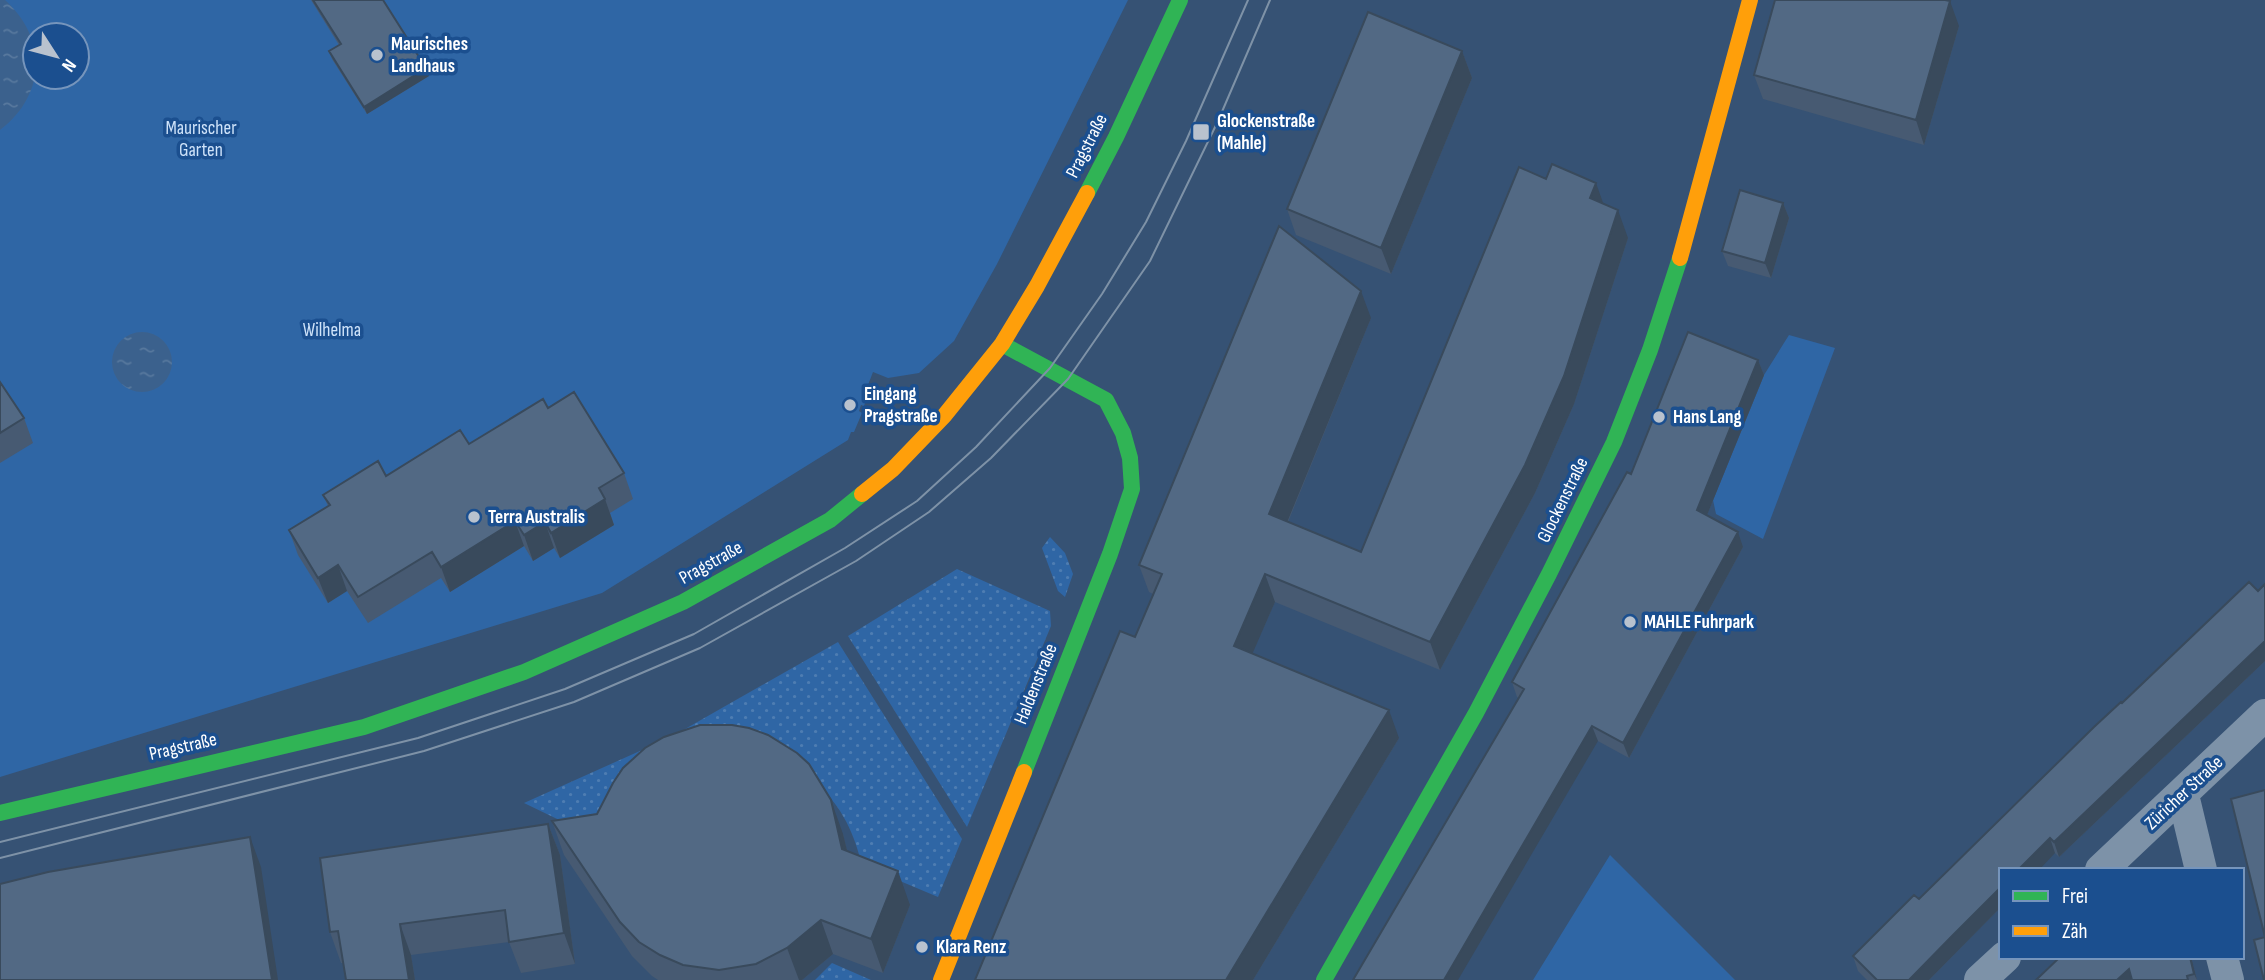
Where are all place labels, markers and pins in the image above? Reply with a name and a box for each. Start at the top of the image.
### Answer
place label: Maurisches Landhaus [391,33,468,78]
marker: Maurisches Landhaus [369,47,385,63]
place label: Glockenstraße (Mahle) [1217,110,1315,155]
marker: Glockenstraße (Mahle) [1191,122,1211,142]
place label: Eingang Pragstraße [864,383,938,428]
marker: Eingang Pragstraße [842,397,858,413]
place label: Hans Lang [1673,406,1741,429]
marker: Hans Lang [1651,409,1667,425]
place label: Terra Australis [488,506,585,529]
marker: Terra Australis [466,509,482,525]
place label: MAHLE Fuhrpark [1644,611,1754,634]
marker: MAHLE Fuhrpark [1622,614,1638,630]
place label: Klara Renz [936,936,1006,959]
marker: Klara Renz [914,939,930,955]

